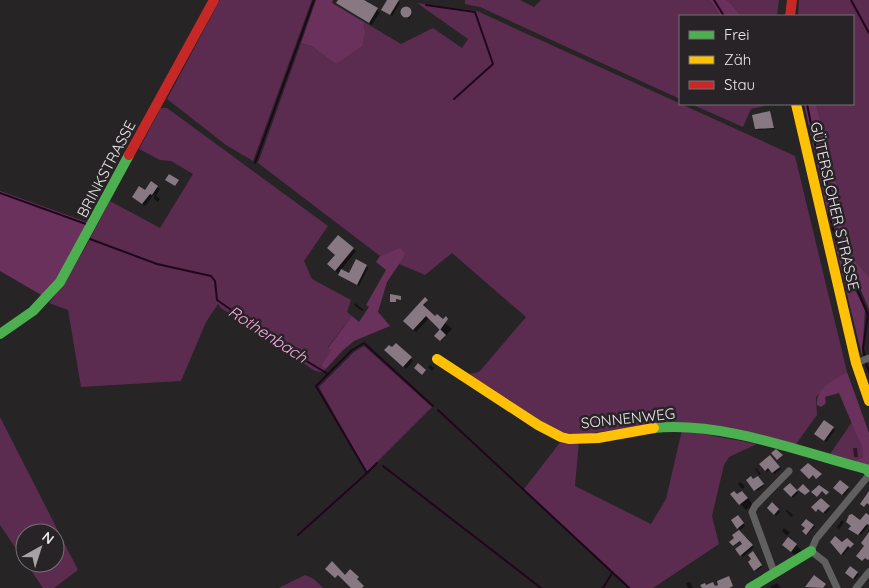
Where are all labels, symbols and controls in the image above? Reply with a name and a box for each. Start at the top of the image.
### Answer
legend [679,15,854,105]
text: Frei [724,25,750,44]
text: Zäh [724,50,751,69]
text: Stau [724,75,755,94]
street label: BRINKSTRASSE [72,117,140,221]
street label: GÜTERSLOHER STRASSE [806,120,864,292]
water label: Rothenbach [225,301,312,367]
street label: SONNENWEG [580,404,676,432]
north arrow [15,523,65,573]
text: N [39,528,58,548]

